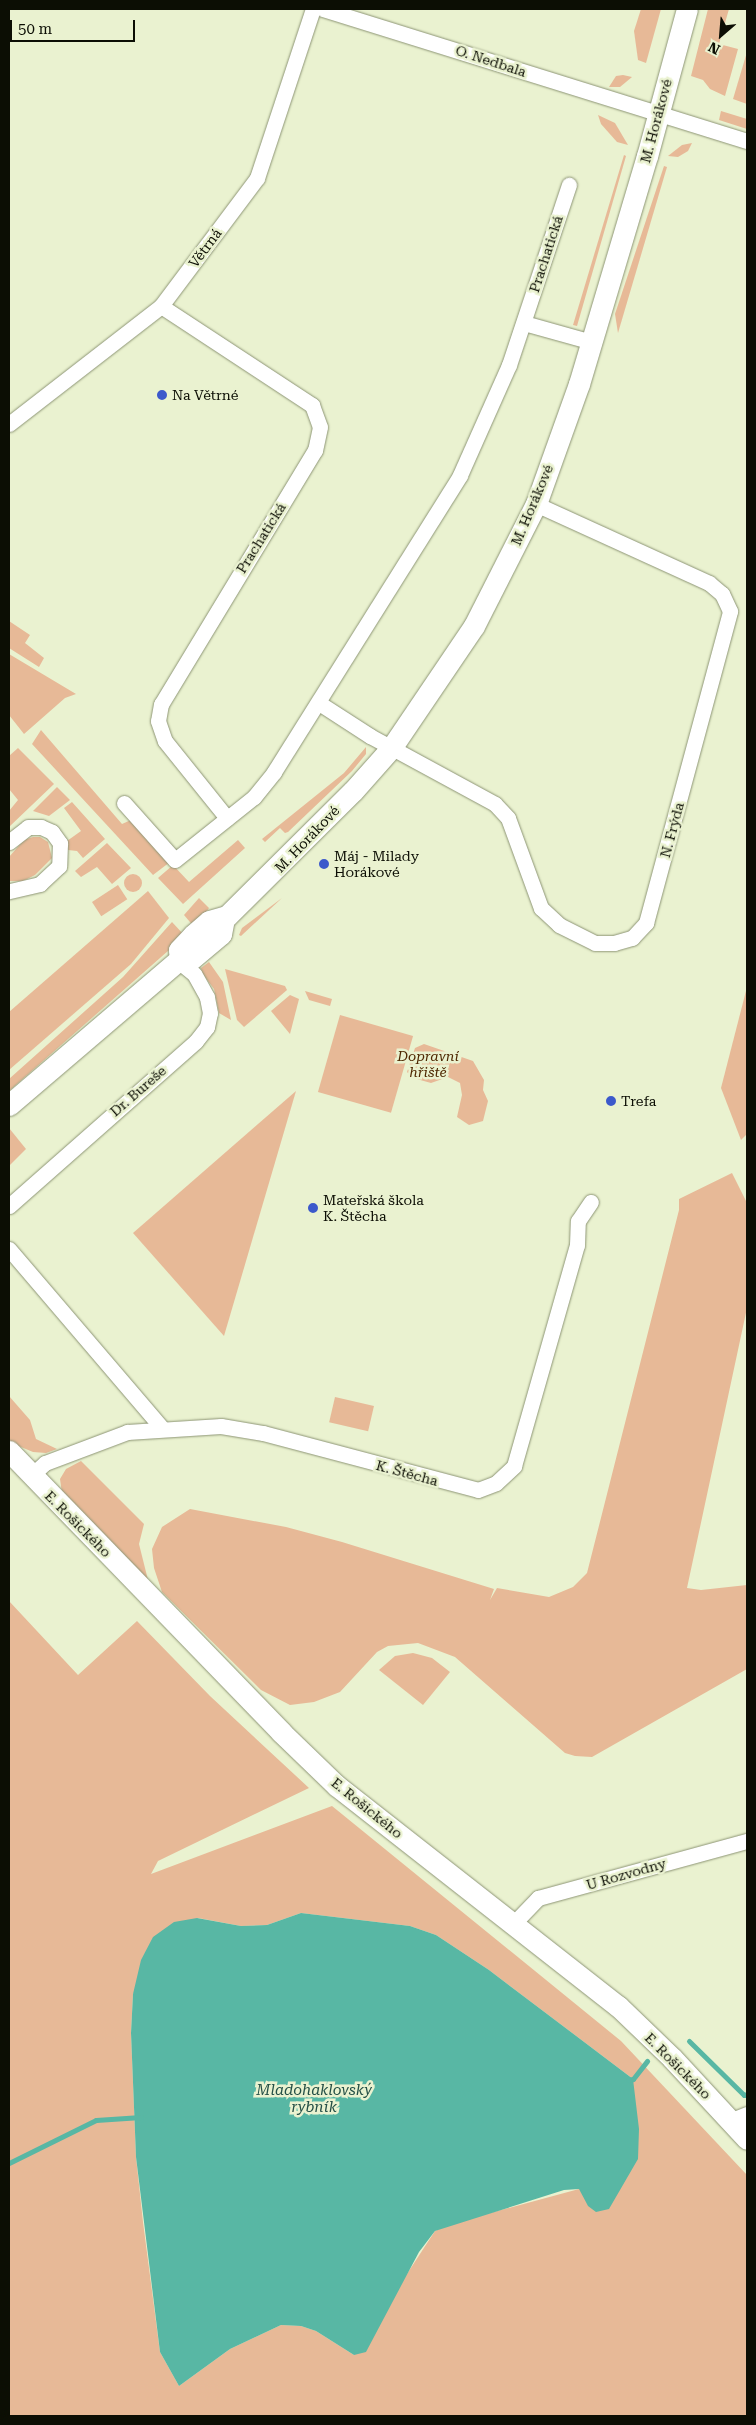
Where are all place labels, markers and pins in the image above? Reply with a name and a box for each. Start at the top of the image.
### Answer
place label: Na Větrné [172,387,239,403]
marker: Na Větrné [156,389,168,401]
place label: Máj - Milady Horákové [334,848,419,880]
marker: Máj - Milady Horákové [318,858,330,870]
place label: Trefa [621,1093,656,1109]
marker: Trefa [605,1095,617,1107]
place label: Mateřská škola K. Štěcha [323,1192,424,1224]
marker: Mateřská škola K. Štěcha [307,1202,319,1214]

